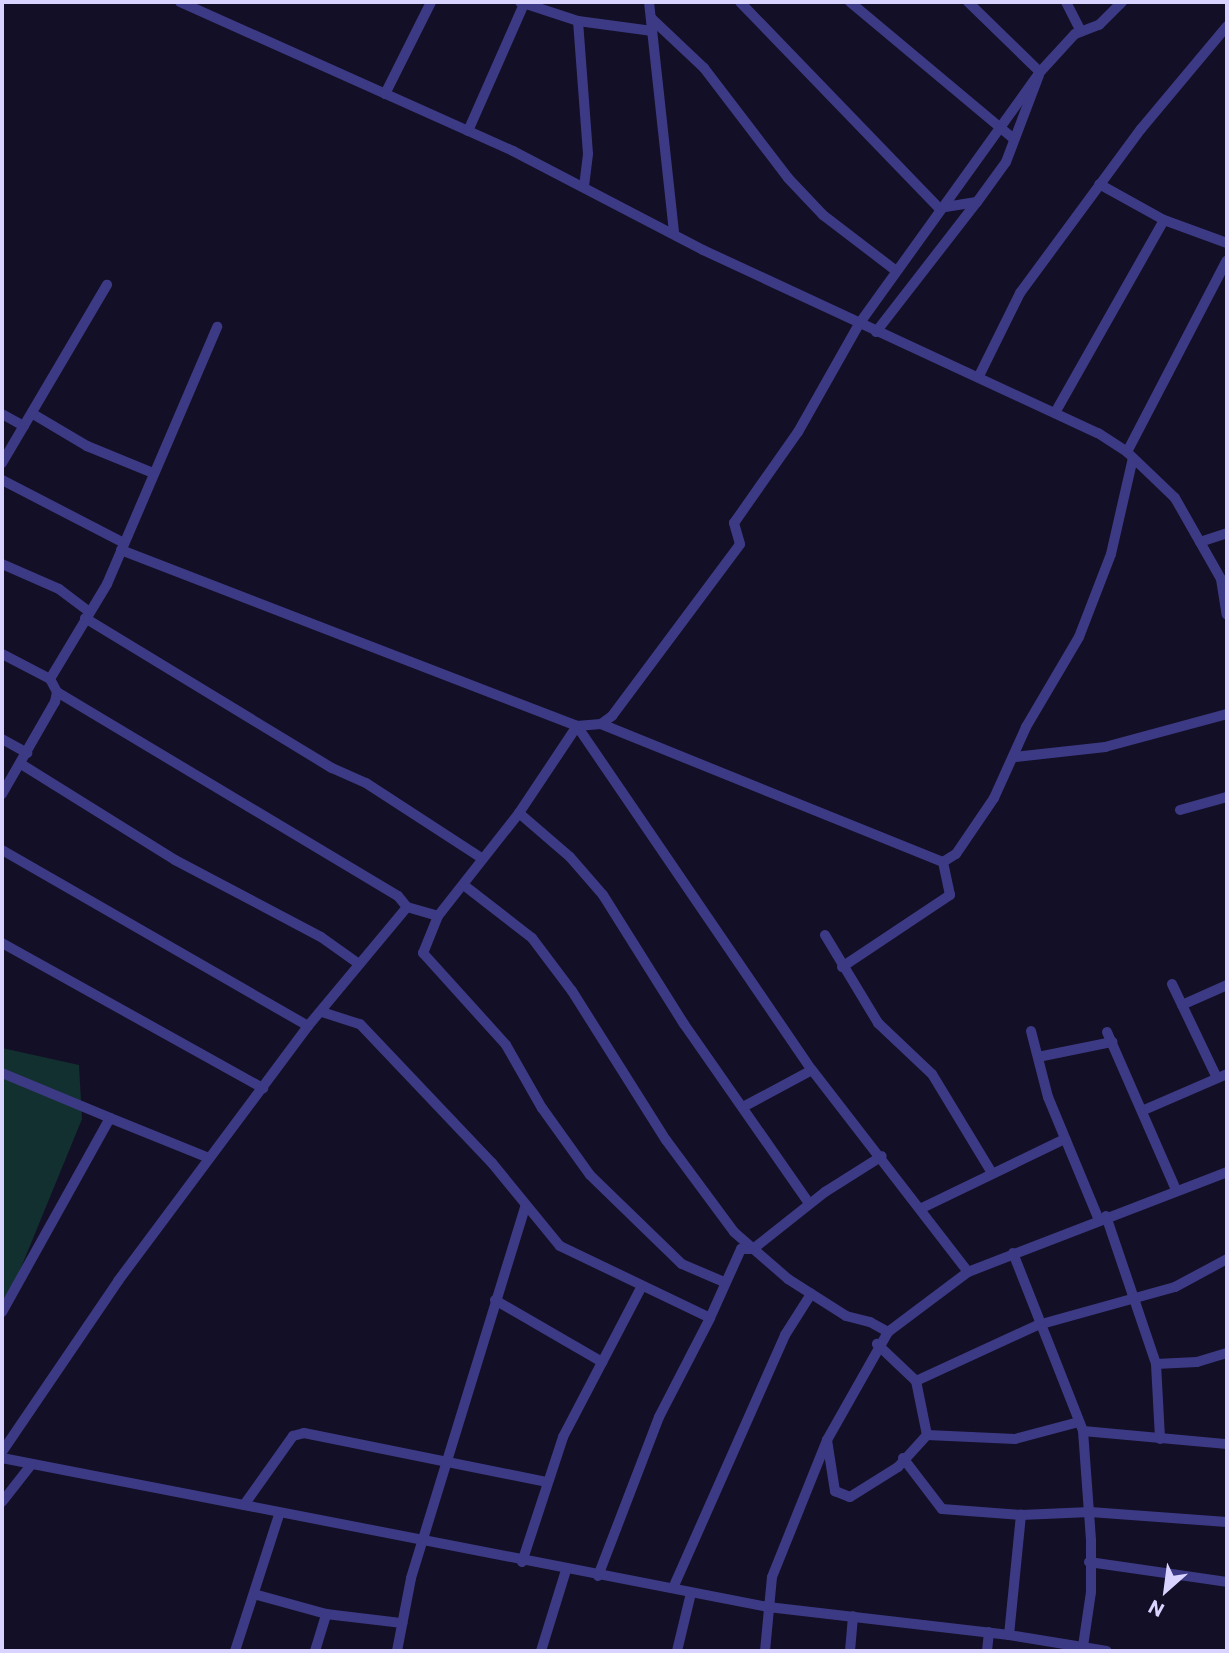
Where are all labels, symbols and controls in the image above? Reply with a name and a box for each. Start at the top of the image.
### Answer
north arrow [1131,1555,1201,1625]
text: N [1144,1595,1168,1622]

